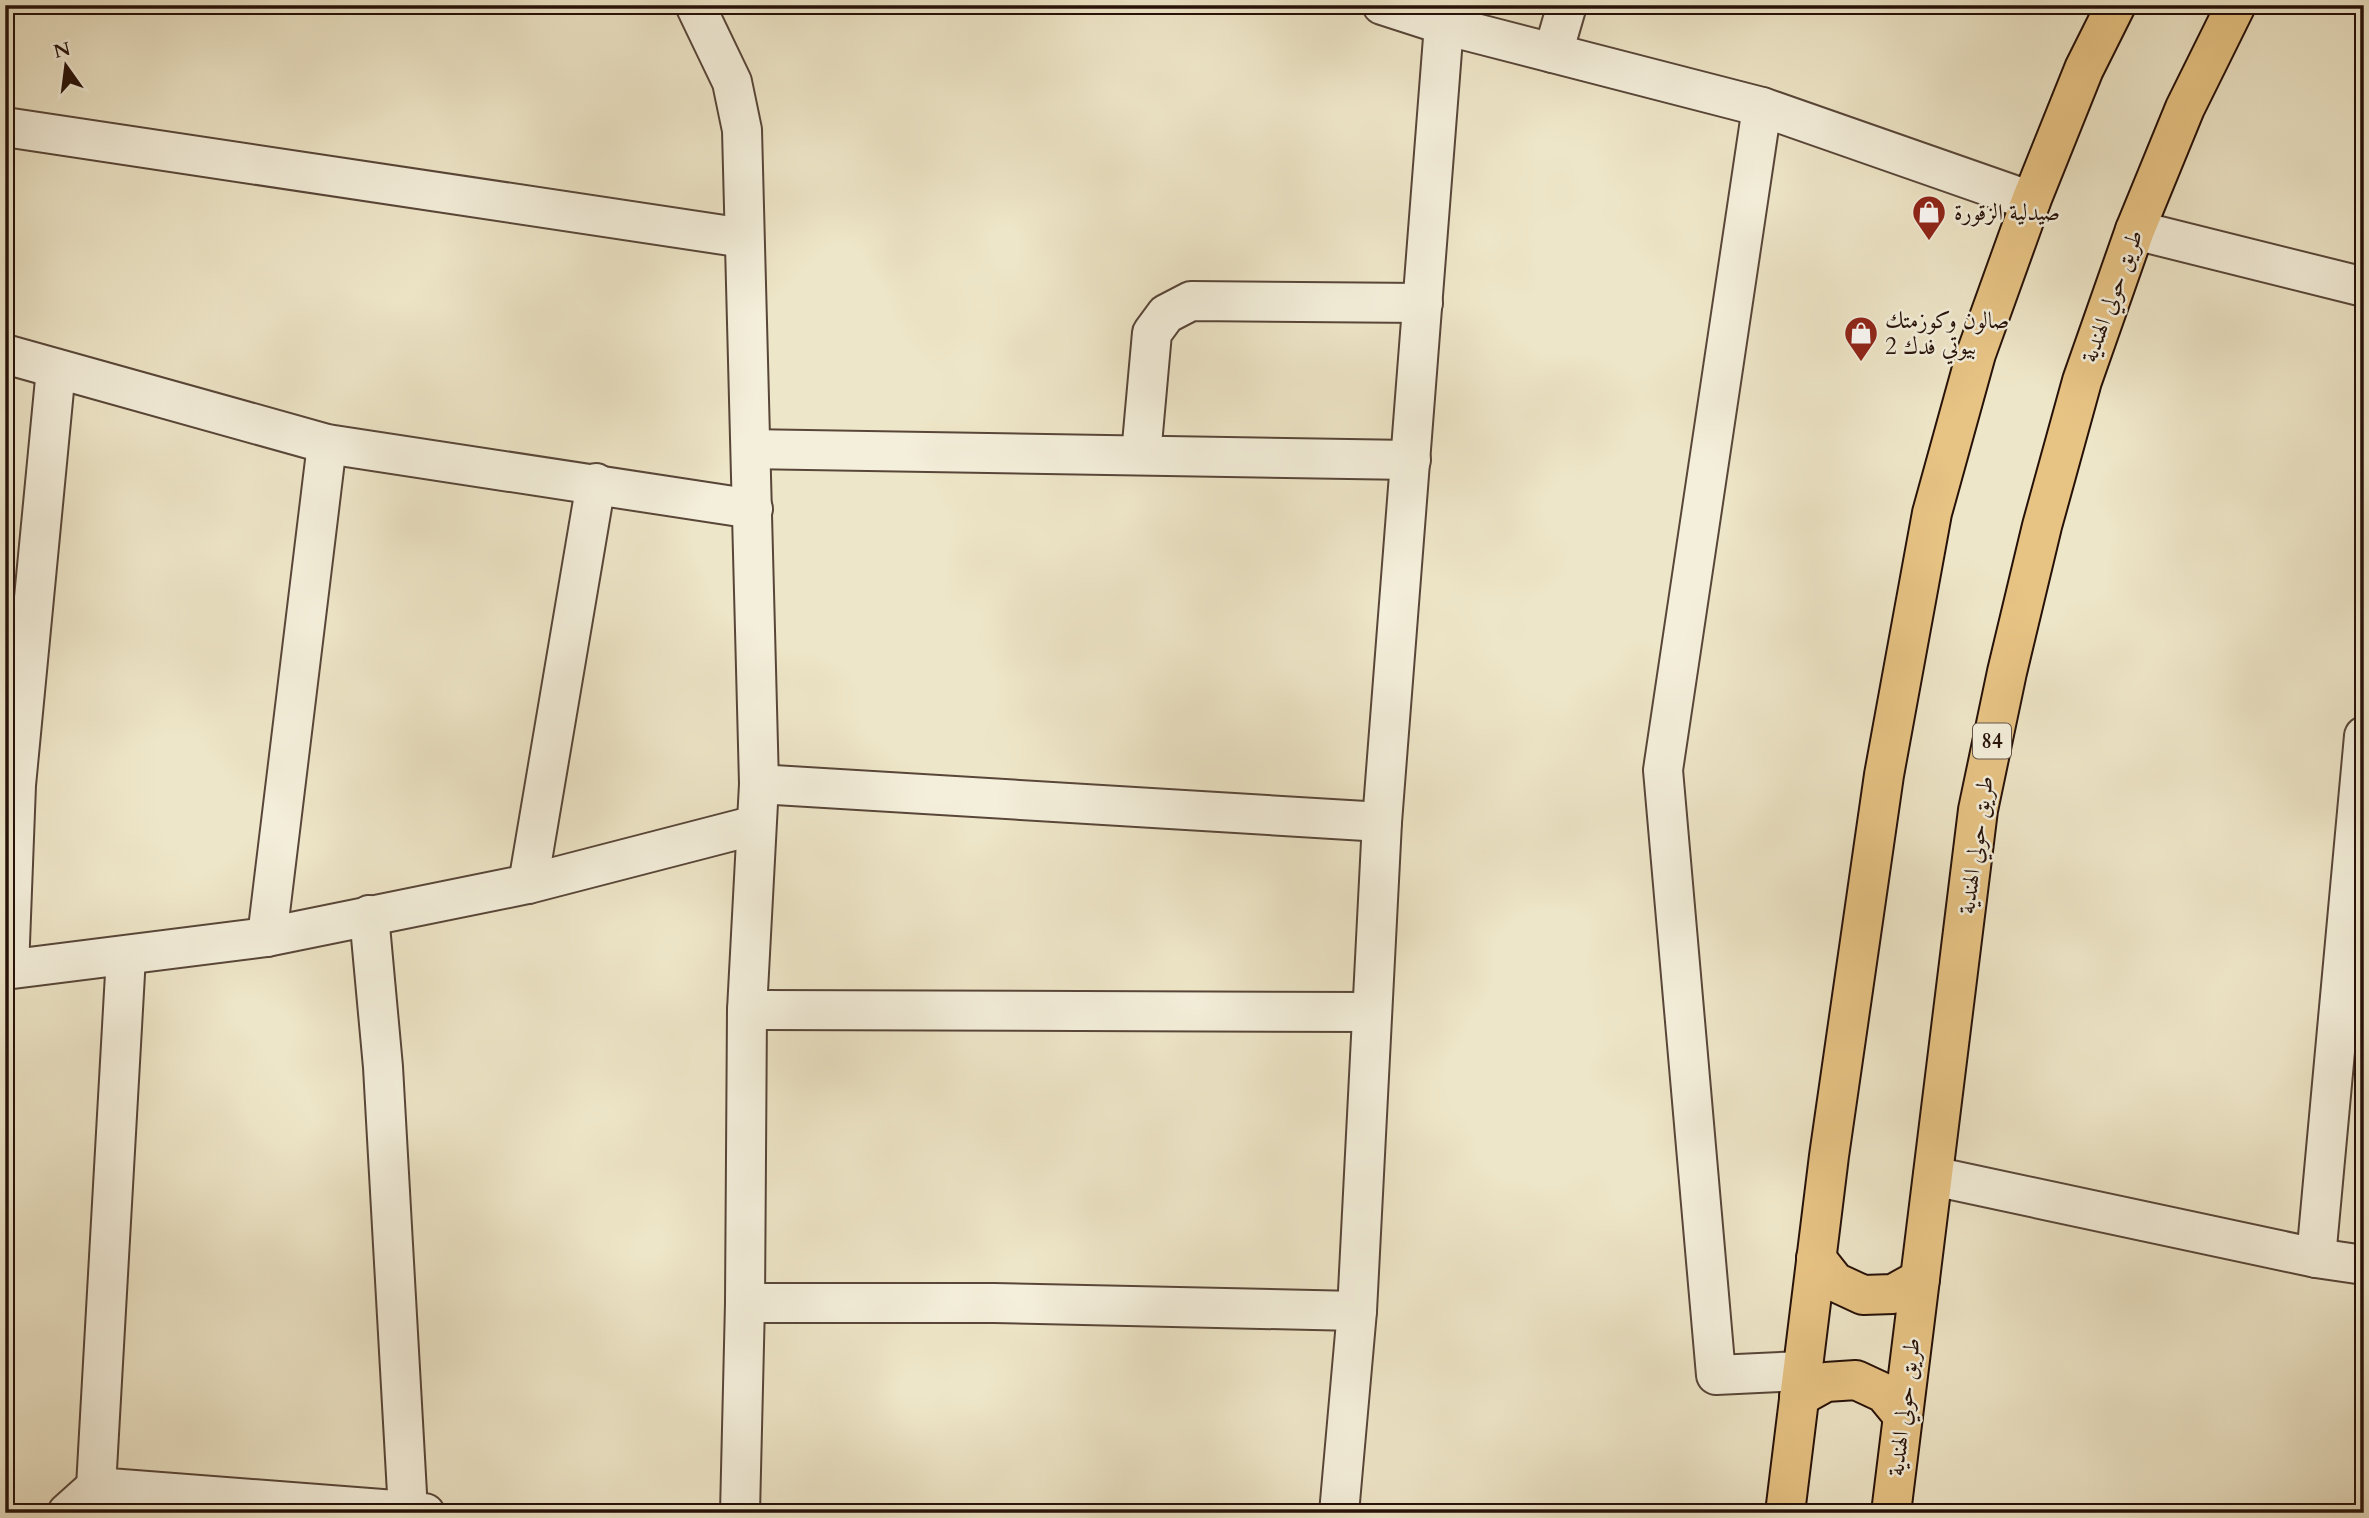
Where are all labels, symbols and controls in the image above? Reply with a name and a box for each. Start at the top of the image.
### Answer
north arrow [32,32,102,102]
text: N [51,36,74,65]
shop icon: صيدلية الزقورة [1910,193,1948,242]
place label: صيدلية الزقورة [1954,197,2060,228]
street label: طريق حولي الهندية [2074,225,2153,368]
place label: صالون وكوزمتك بيوتي فدك 2 [1885,305,2009,365]
shop icon: صالون وكوزمتك بيوتي فدك 2 [1842,314,1880,363]
road number: 84 [1973,724,2011,758]
street label: طريق حولي الهندية [1951,774,2004,916]
street label: طريق حولي الهندية [1880,1336,1931,1478]

